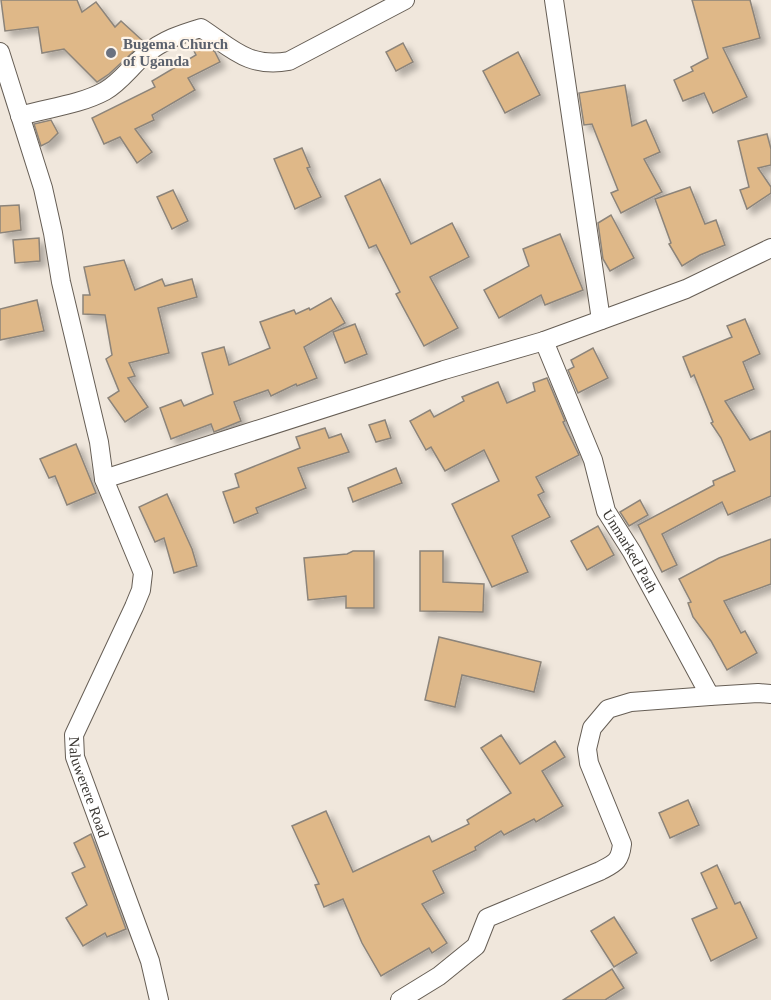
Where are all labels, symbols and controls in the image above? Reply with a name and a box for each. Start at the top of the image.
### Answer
place label: Bugema Church of Uganda [123,36,229,69]
marker: Bugema Church of Uganda [104,46,118,60]
street label: Unmarked Path [599,507,661,596]
street label: Naluwerere Road [66,736,112,840]

